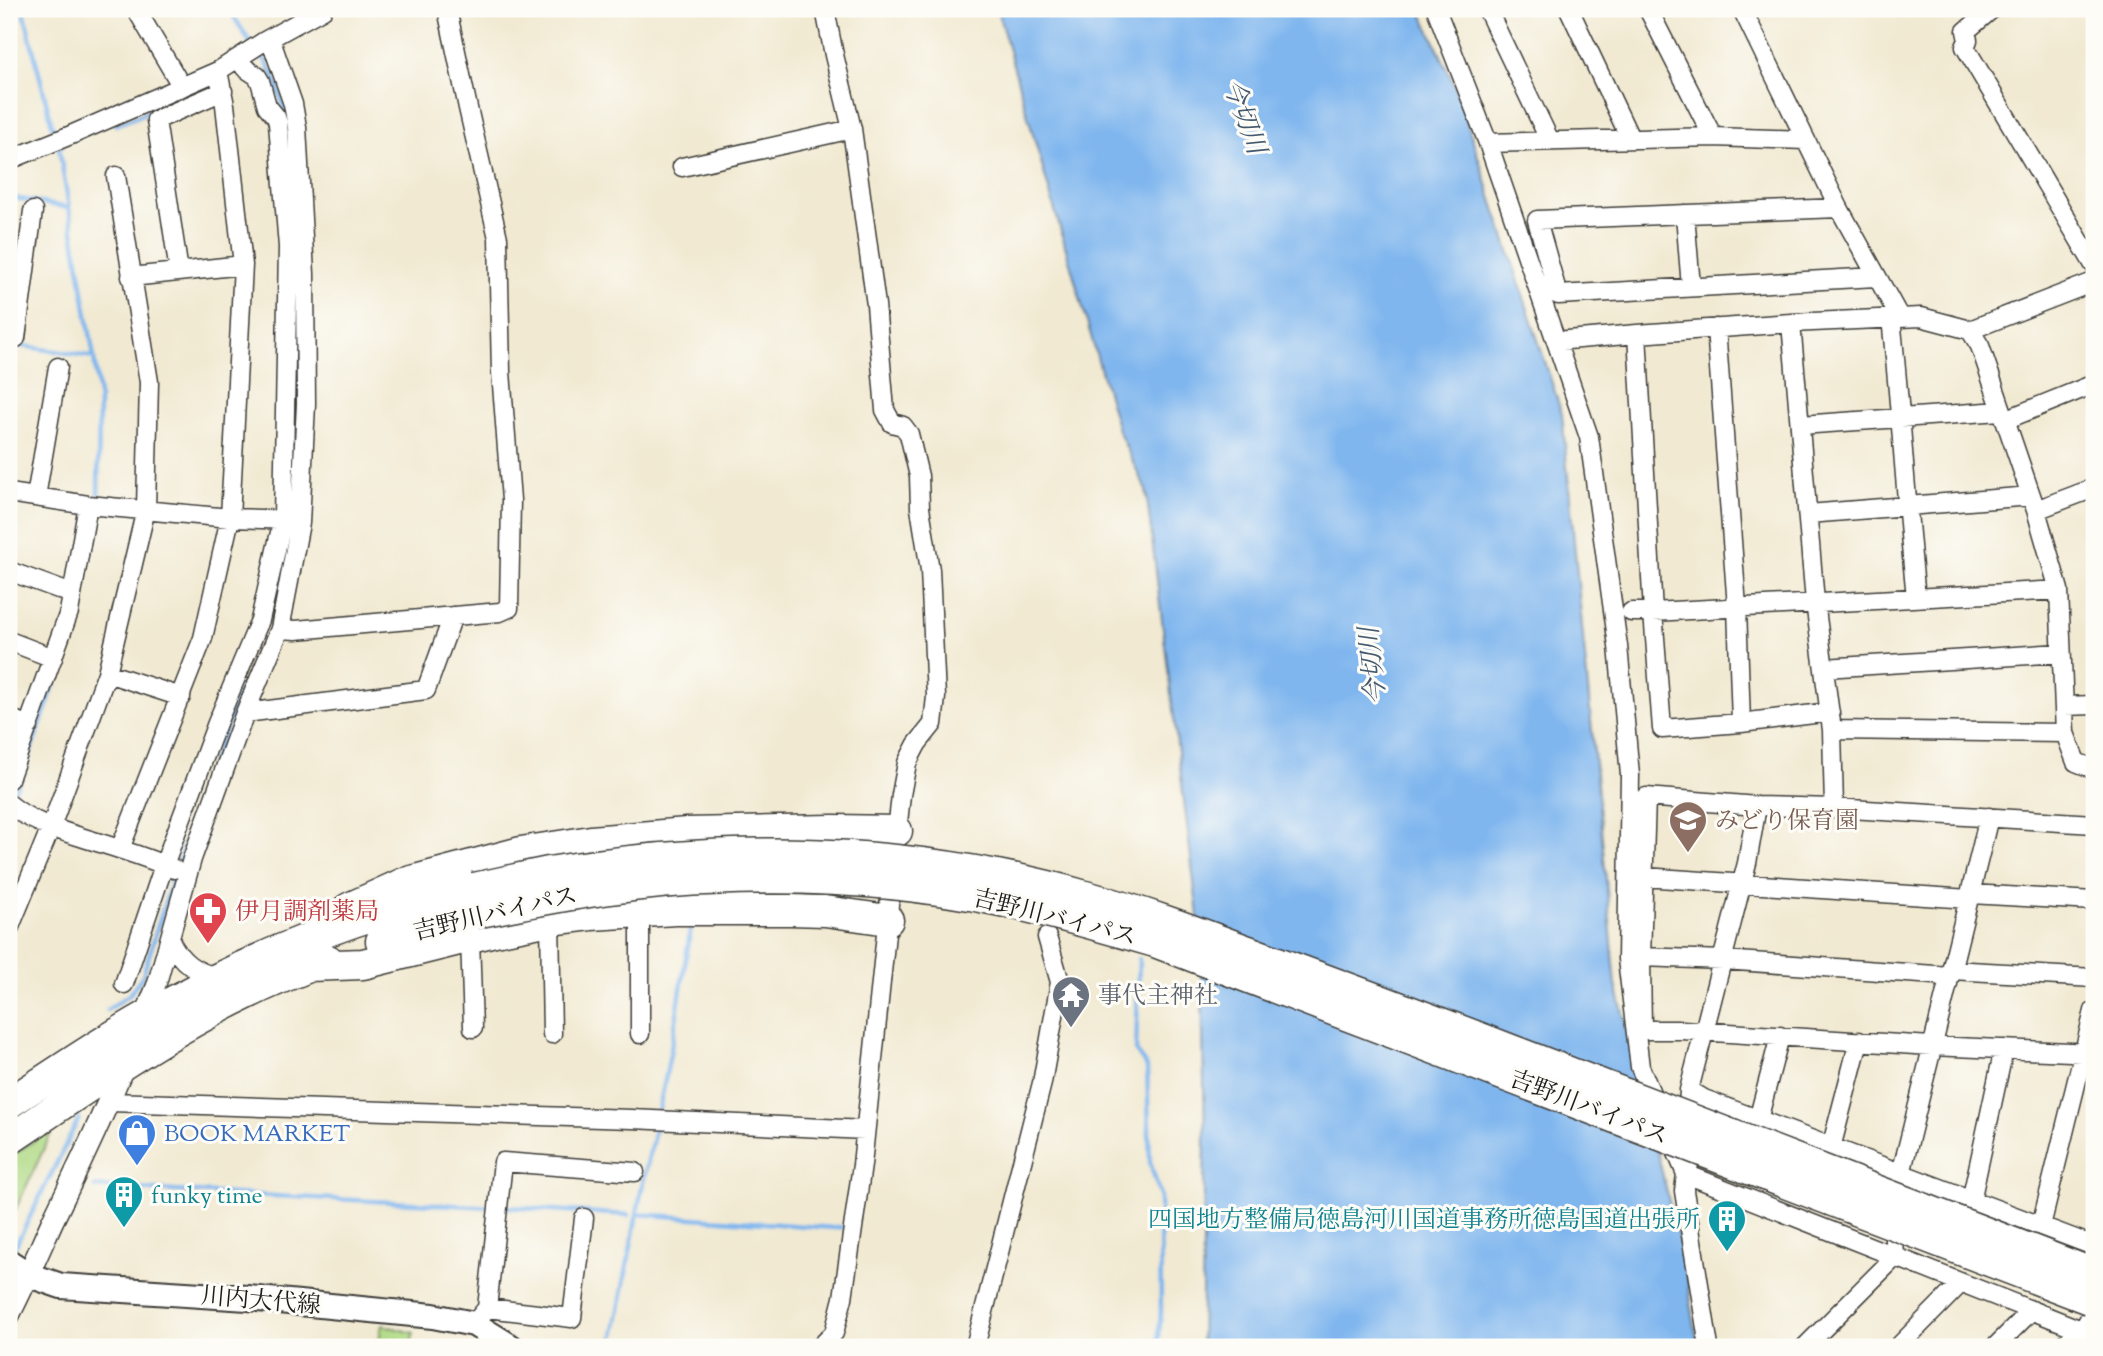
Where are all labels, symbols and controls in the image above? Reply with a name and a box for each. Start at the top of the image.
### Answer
water label: 今切川 [1212,74,1274,163]
water label: 今切川 [1352,622,1397,706]
school or university icon: みどり保育園 [1667,799,1709,854]
place label: みどり保育園 [1715,805,1859,839]
street label: 吉野川バイパス [410,880,581,950]
street label: 吉野川バイパス [969,882,1140,956]
pharmacy icon: 伊月調剤薬局 [187,890,229,945]
place label: 伊月調剤薬局 [235,896,379,930]
temple icon: 事代主神社 [1050,974,1092,1029]
place label: 事代主神社 [1098,980,1218,1014]
street label: 吉野川バイパス [1504,1063,1673,1155]
shop icon: BOOK MARKET [116,1112,158,1167]
place label: BOOK MARKET [164,1118,350,1152]
building icon: funky time [103,1174,145,1229]
place label: funky time [151,1180,263,1214]
building icon: 四国地方整備局徳島河川国道事務所徳島国道出張所 [1706,1198,1748,1253]
place label: 四国地方整備局徳島河川国道事務所徳島国道出張所 [1148,1204,1700,1238]
street label: 川内大代線 [200,1280,322,1324]

